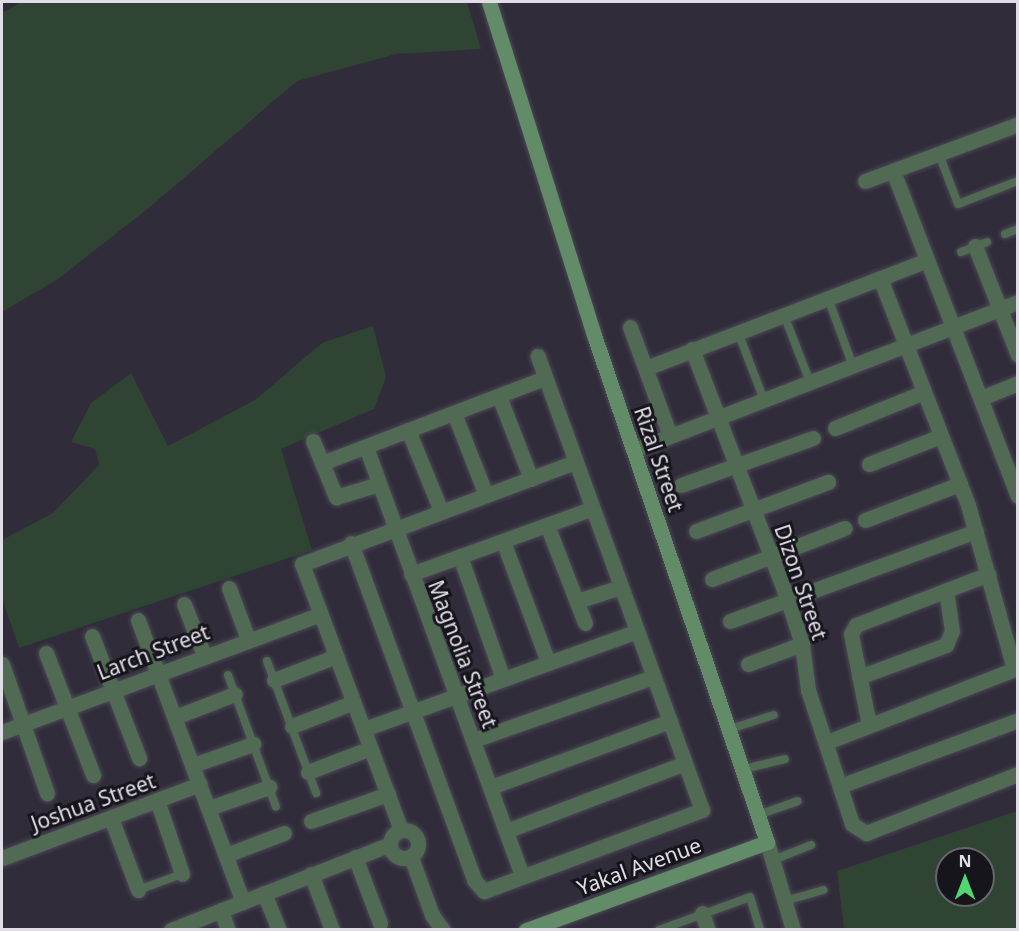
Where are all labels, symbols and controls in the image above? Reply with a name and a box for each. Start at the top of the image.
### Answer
street label: Rizal Street [629,403,689,515]
street label: Dizon Street [769,521,833,643]
street label: Magnolia Street [423,577,503,731]
street label: Larch Street [93,619,213,685]
street label: Joshua Street [27,768,159,836]
street label: Yakal Avenue [574,832,704,900]
north arrow [935,847,995,907]
text: N [958,850,972,872]

